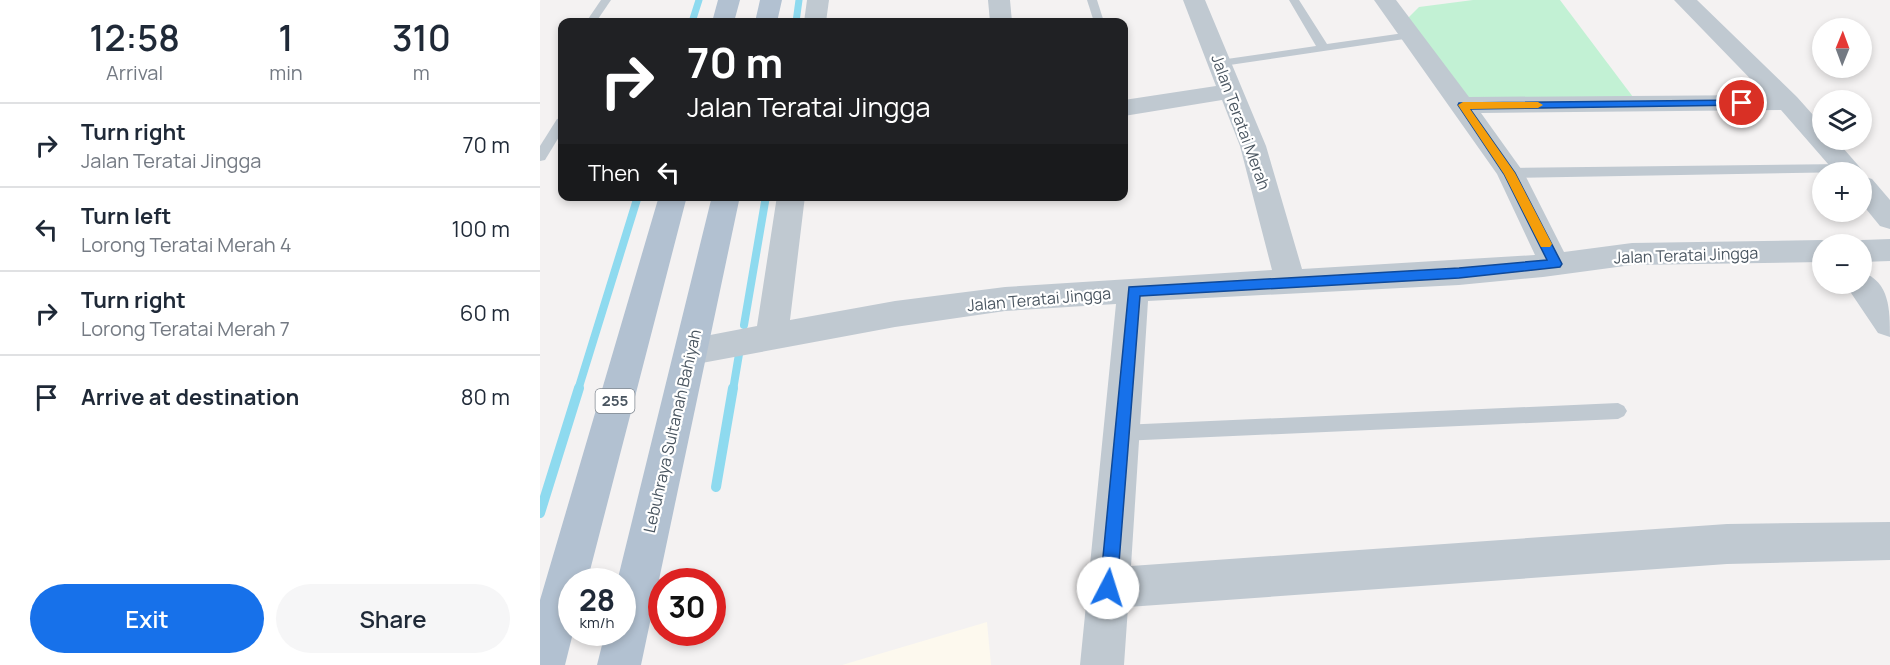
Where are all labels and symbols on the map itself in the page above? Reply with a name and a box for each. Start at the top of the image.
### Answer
north arrow [1812,18,1872,78]
street label: Jalan Teratai Merah [1206,51,1276,193]
pin [1716,77,1767,128]
street label: Jalan Teratai Jingga [1614,241,1758,269]
street label: Jalan Teratai Jingga [966,282,1112,316]
street label: Lebuhraya Sultanah Bahiyah [638,327,706,535]
road number: 255 [596,389,634,413]
position arrow [1076,556,1140,620]
speed limit sign: 30 [648,568,726,646]

